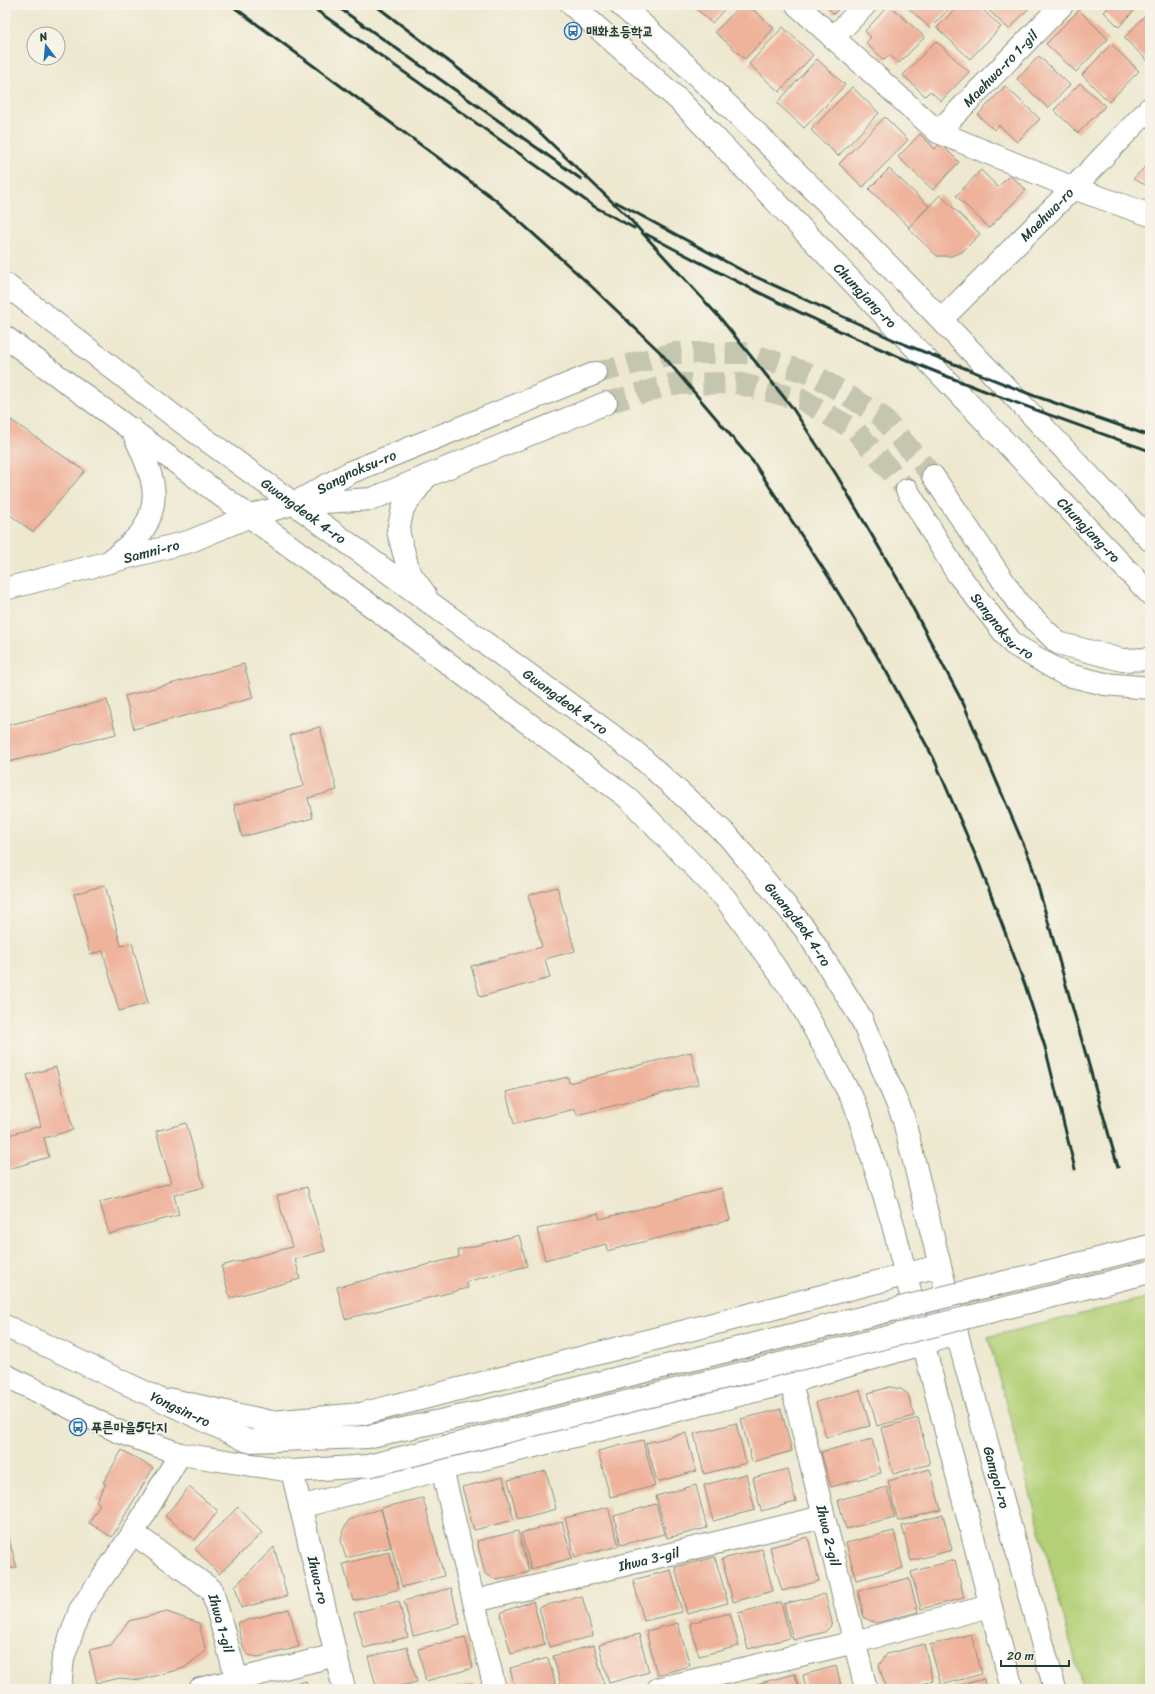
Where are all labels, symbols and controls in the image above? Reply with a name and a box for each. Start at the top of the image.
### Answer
place label: 매화초등학교 [586,19,654,44]
bus stop icon: 매화초등학교 [563,21,583,41]
street label: Maehwa-ro 1-gil [956,23,1045,113]
north arrow [26,26,66,66]
text: N [36,27,50,47]
street label: Maehwa-ro [1013,181,1080,248]
street label: Chungjang-ro [827,256,903,334]
street label: Sangnoksu-ro [312,442,400,501]
street label: Gwangdeok 4-ro [256,471,352,551]
street label: Chungjang-ro [1051,491,1127,569]
street label: Samni-ro [120,532,182,571]
street label: Sangnoksu-ro [964,587,1039,666]
street label: Gwangdeok 4-ro [517,662,614,741]
street label: Gwangdeok 4-ro [758,876,838,972]
street label: Yongsin-ro [146,1384,215,1434]
place label: 푸른마을5단지 [91,1415,167,1440]
bus stop icon: 푸른마을5단지 [68,1417,88,1437]
street label: Gamgol-ro [976,1443,1017,1512]
street label: Ihwa 2-gil [809,1501,848,1570]
street label: Ihwa 3-gil [615,1539,683,1579]
street label: Ihwa-ro [300,1552,336,1607]
street label: Ihwa 1-gil [201,1590,242,1657]
scale bar [1001,1642,1069,1668]
text: 20 m [1007,1645,1034,1667]

